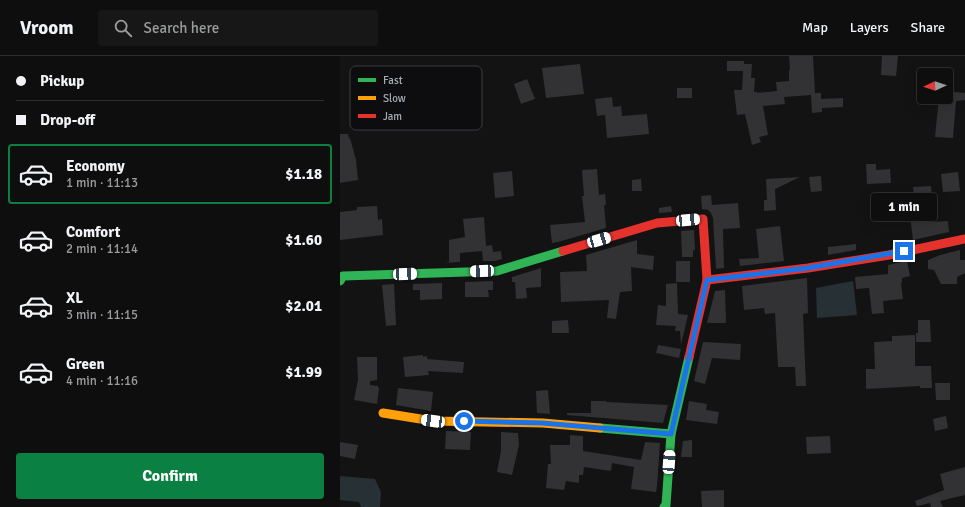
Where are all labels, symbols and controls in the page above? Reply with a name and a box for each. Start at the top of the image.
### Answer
search box [98,10,378,46]
text: Vroom [20,16,74,40]
icon: search [112,17,134,39]
text: Search here [144,19,219,37]
text: Map [802,19,828,36]
text: Layers [850,19,889,36]
text: Share [911,19,945,36]
legend [350,66,482,130]
north arrow [917,68,953,104]
map controls [917,68,953,104]
text: Pickup [40,72,84,90]
text: Fast [383,74,403,87]
text: Slow [383,92,406,105]
text: Jam [383,110,402,123]
text: Drop-off [40,111,95,129]
icon: car [18,156,54,192]
text: Economy [66,157,125,175]
text: $1.18 [285,165,322,183]
text: 1 min · 11:13 [66,175,138,191]
callout: 1 min [871,193,937,221]
text: 1 min [888,199,920,215]
car [676,213,700,227]
icon: car [18,222,54,258]
text: Comfort [66,223,120,241]
text: $1.60 [285,231,322,249]
car [586,231,612,249]
text: 2 min · 11:14 [66,241,138,257]
route end [895,242,913,260]
car [470,265,494,277]
car [393,268,417,280]
icon: car [18,288,54,324]
text: XL [66,289,83,307]
text: $2.01 [285,297,322,315]
text: 3 min · 11:15 [66,307,138,323]
icon: car [18,354,54,390]
text: Green [66,355,105,373]
text: $1.99 [285,363,322,381]
text: 4 min · 11:16 [66,373,138,389]
route start [455,412,473,430]
car [420,413,446,429]
car [662,450,676,474]
button: Confirm [16,453,324,499]

